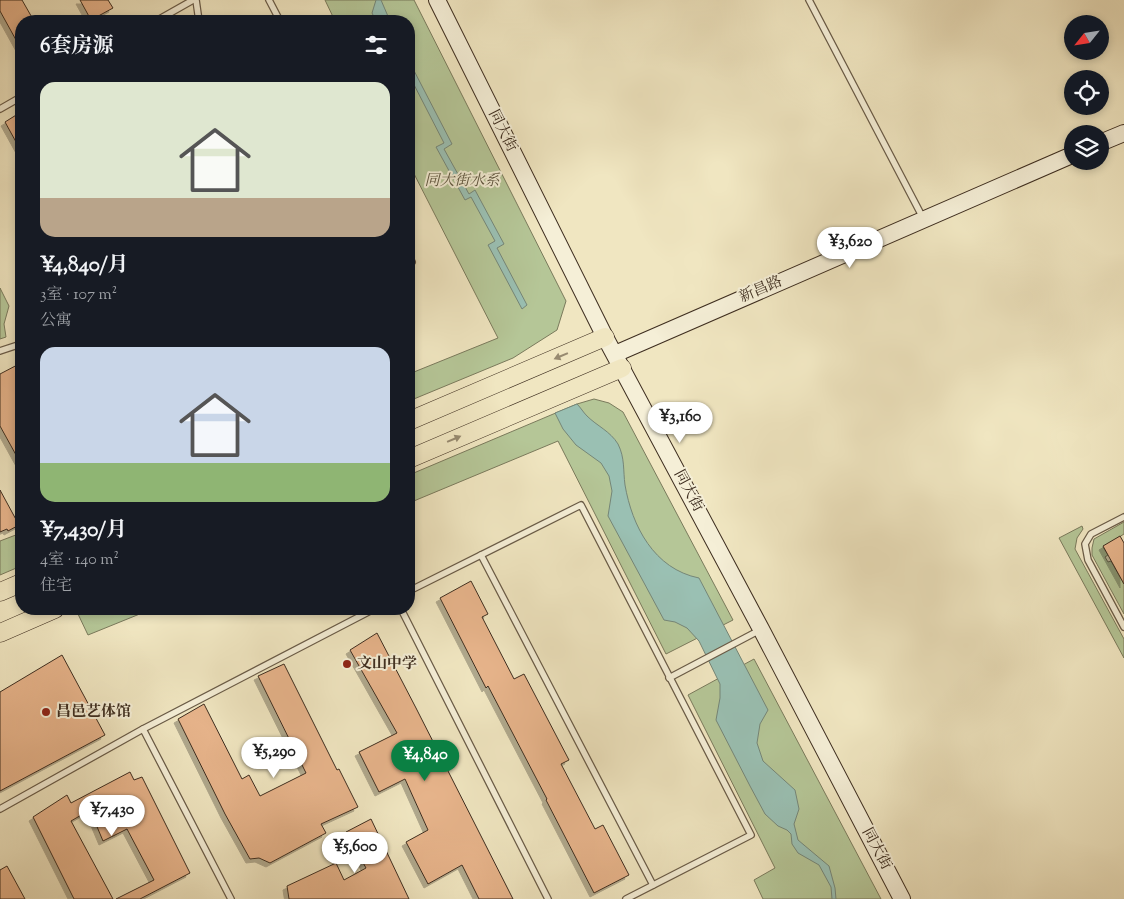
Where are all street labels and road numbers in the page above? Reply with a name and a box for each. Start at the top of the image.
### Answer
street label: 同大街 [482,106,522,156]
street label: 新昌路 [736,272,786,308]
street label: 同大街 [668,466,708,516]
street label: 同大街 [856,824,896,874]

